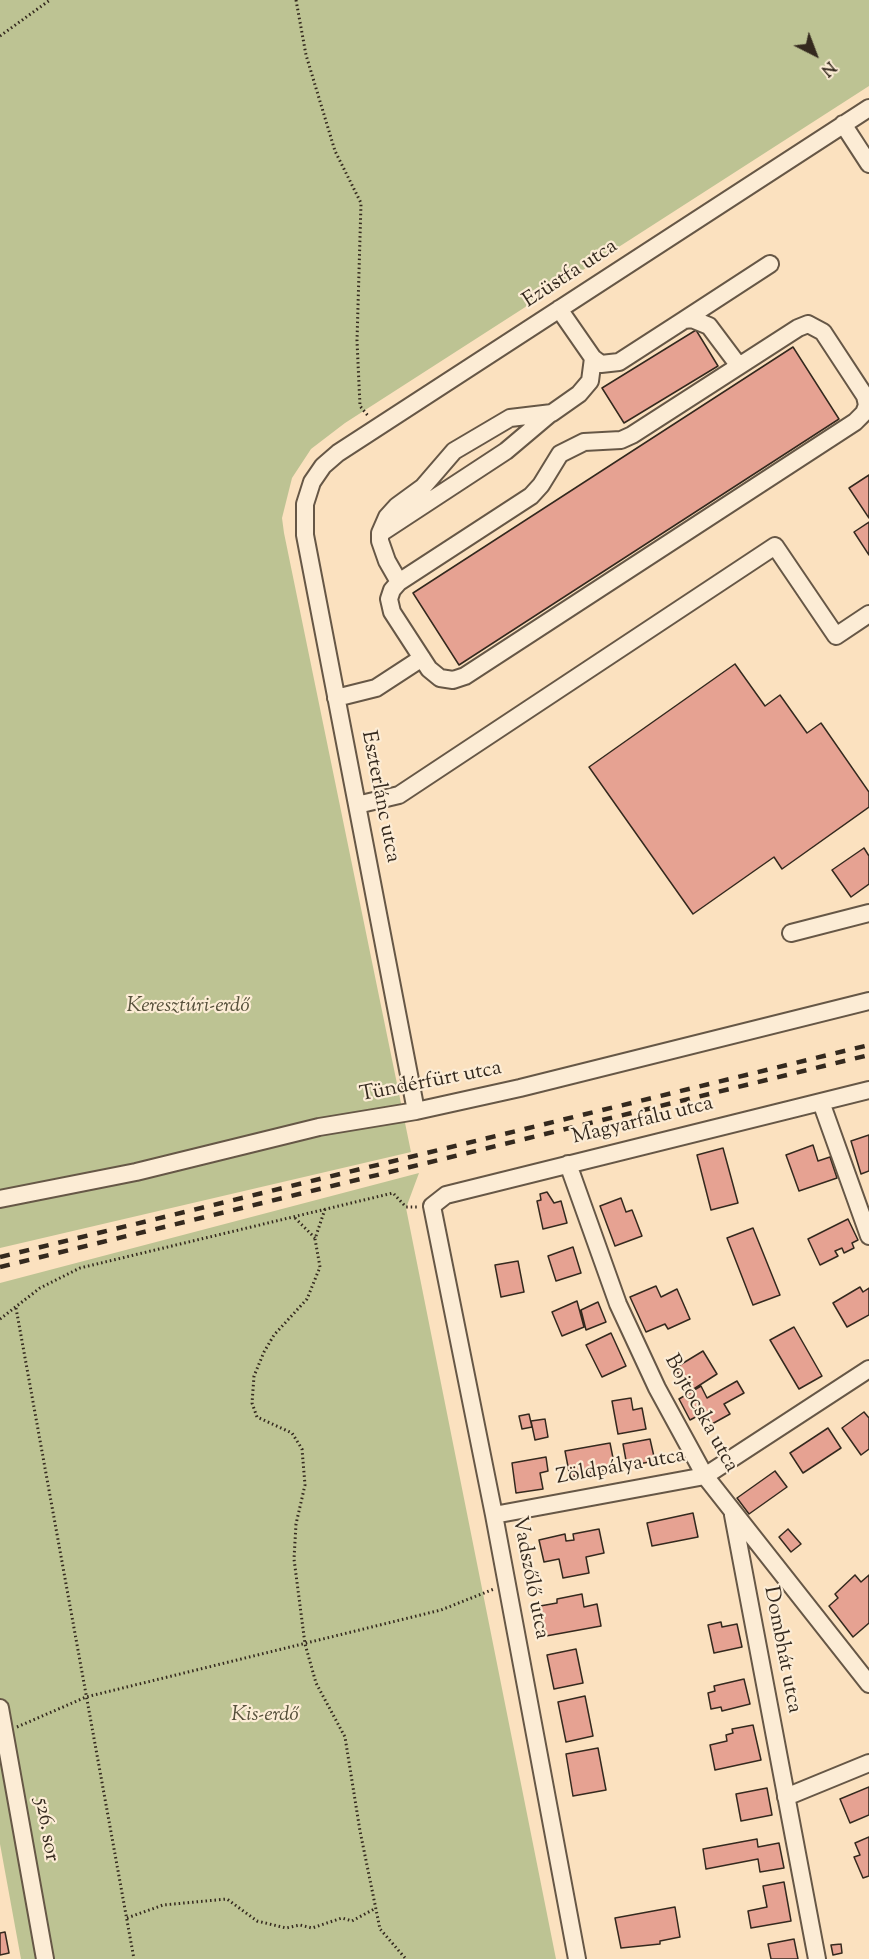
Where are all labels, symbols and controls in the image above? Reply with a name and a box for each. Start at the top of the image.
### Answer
north arrow [785,24,845,84]
text: N [815,55,840,81]
street label: Ezüstfa utca [519,235,623,315]
street label: Eszterlánc utca [354,729,404,865]
park label: Keresztúri-erdő [126,994,250,1020]
street label: Tündérfürt utca [358,1057,504,1109]
street label: Magyarfalu utca [570,1092,716,1152]
street label: Bojtocska utca [657,1351,743,1477]
street label: Zöldpálya utca [555,1444,687,1492]
street label: Vadszőlő utca [505,1514,553,1642]
street label: Dombhát utca [756,1584,806,1716]
park label: Kis-erdő [231,1703,299,1729]
street label: 526. sor [27,1796,63,1864]

